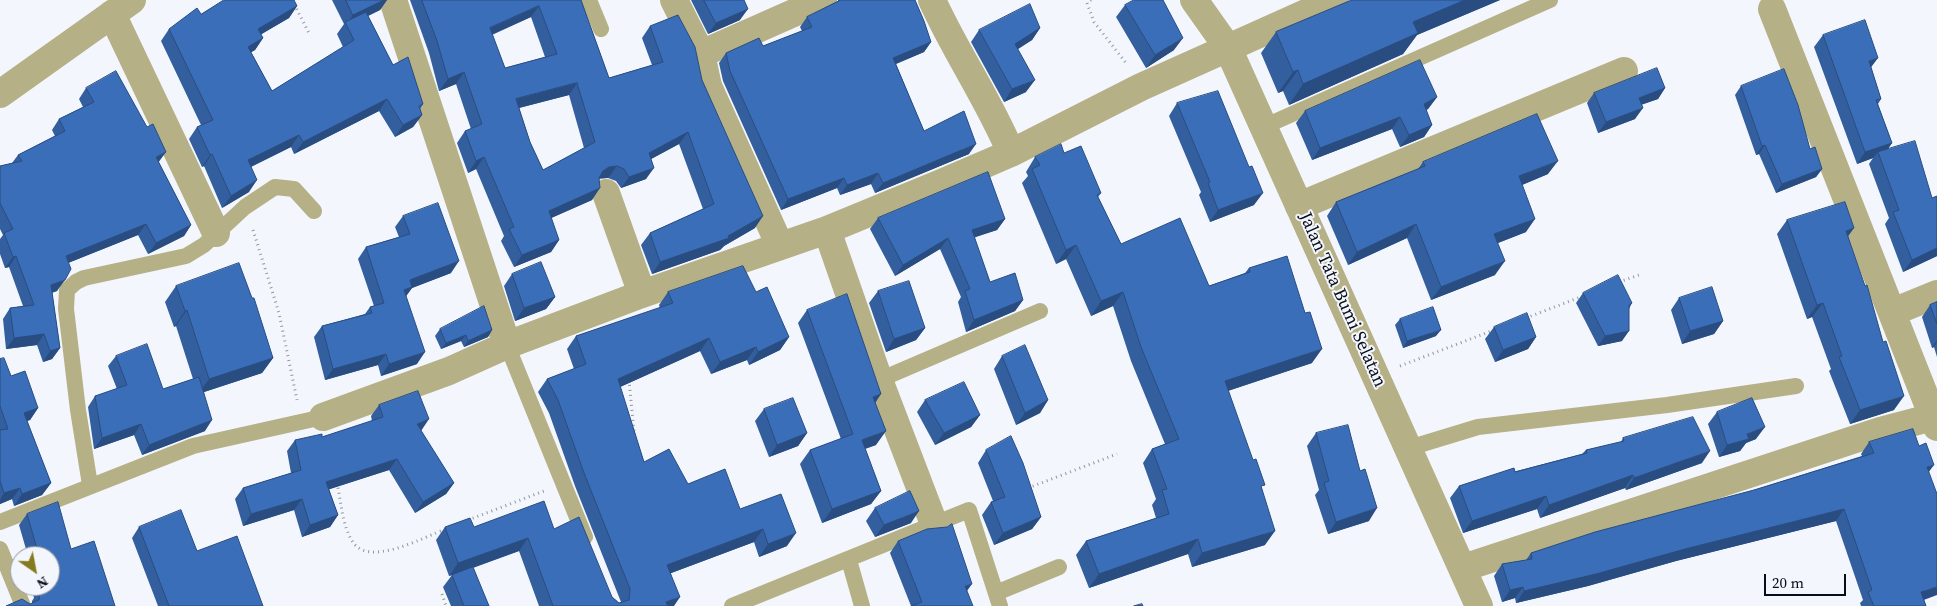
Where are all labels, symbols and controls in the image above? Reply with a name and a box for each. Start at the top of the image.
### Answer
street label: Jalan Tata Bumi Selatan [1294,209,1390,391]
north arrow [10,546,60,596]
scale bar [1767,564,1850,596]
text: N [33,572,52,594]
text: 20 m [1772,572,1804,593]

